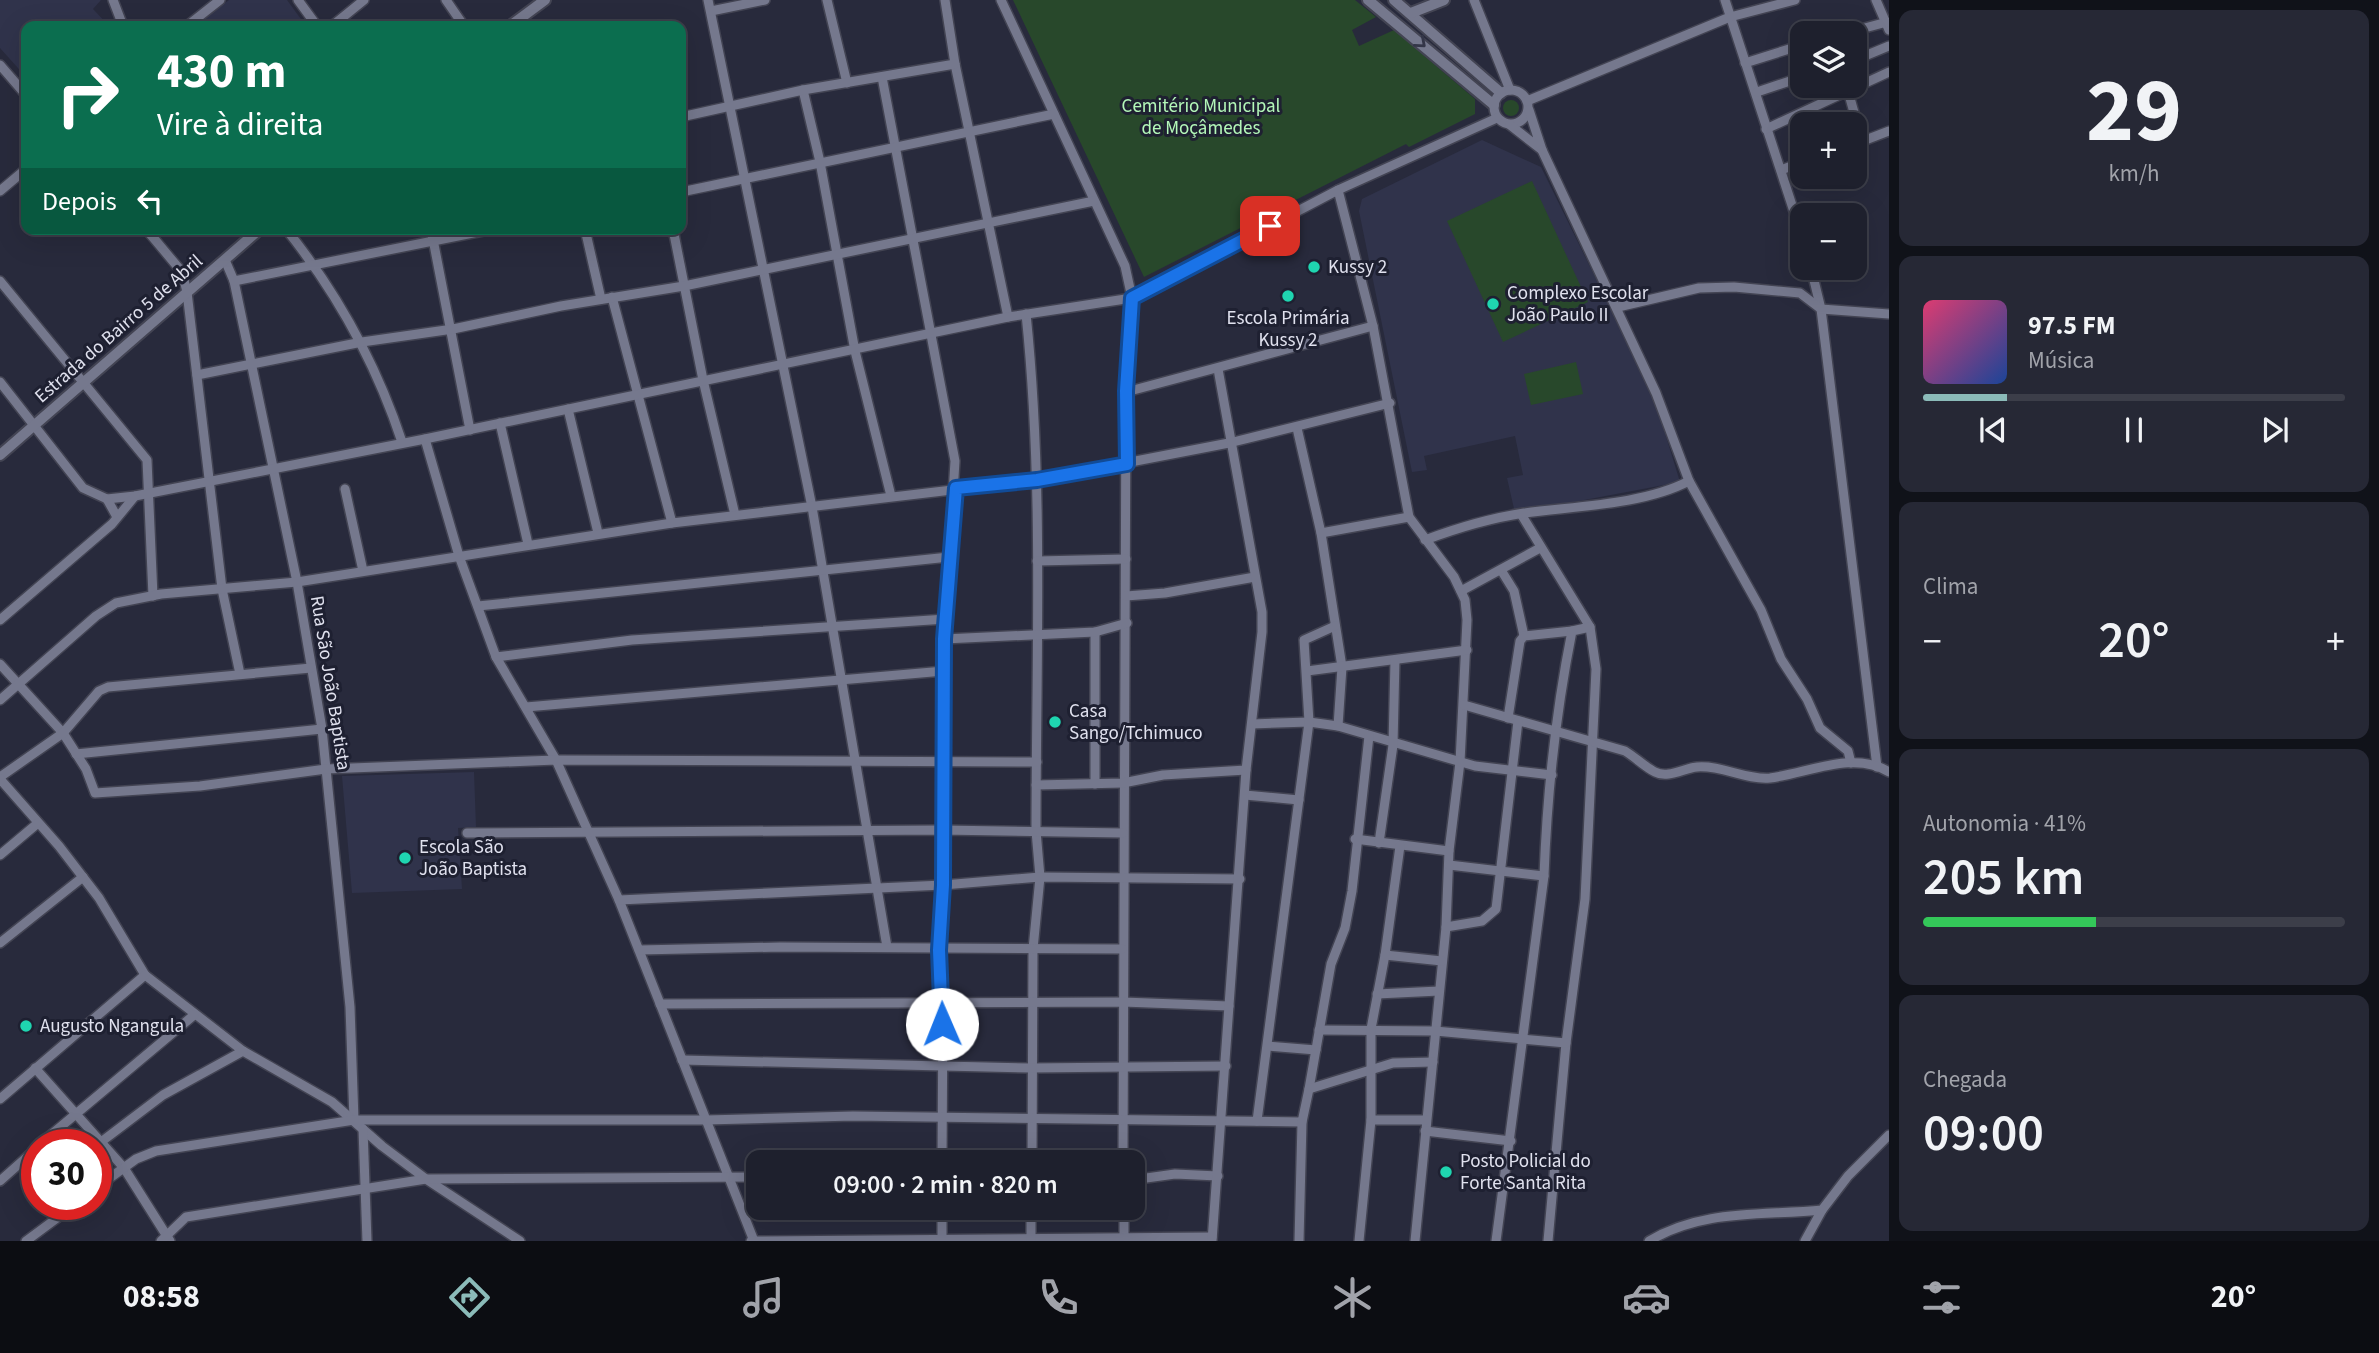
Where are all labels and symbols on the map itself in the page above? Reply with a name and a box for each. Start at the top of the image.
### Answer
one-way arrow [1413,35,1426,47]
park label: Cemitério Municipal de Moçâmedes [1122,93,1281,142]
pin [1240,196,1300,256]
street label: Estrada do Bairro 5 de Abril [29,248,209,410]
place label: Kussy 2 [1328,254,1387,281]
marker: Kussy 2 [1306,259,1322,275]
place label: Complexo Escolar João Paulo II [1507,280,1649,329]
marker: Escola Primária Kussy 2 [1280,288,1296,304]
marker: Complexo Escolar João Paulo II [1485,296,1501,312]
place label: Escola Primária Kussy 2 [1227,305,1349,354]
street label: Rua São João Baptista [303,594,357,772]
place label: Casa Sango/Tchimuco [1069,698,1203,747]
marker: Casa Sango/Tchimuco [1047,714,1063,730]
place label: Escola São João Baptista [419,834,527,883]
marker: Escola São João Baptista [397,850,413,866]
position arrow [905,987,979,1061]
place label: Augusto Ngangula [40,1013,184,1040]
marker: Augusto Ngangula [18,1018,34,1034]
speed limit sign: 30 [21,1129,112,1220]
place label: Posto Policial do Forte Santa Rita [1460,1148,1591,1197]
marker: Posto Policial do Forte Santa Rita [1438,1164,1454,1180]

